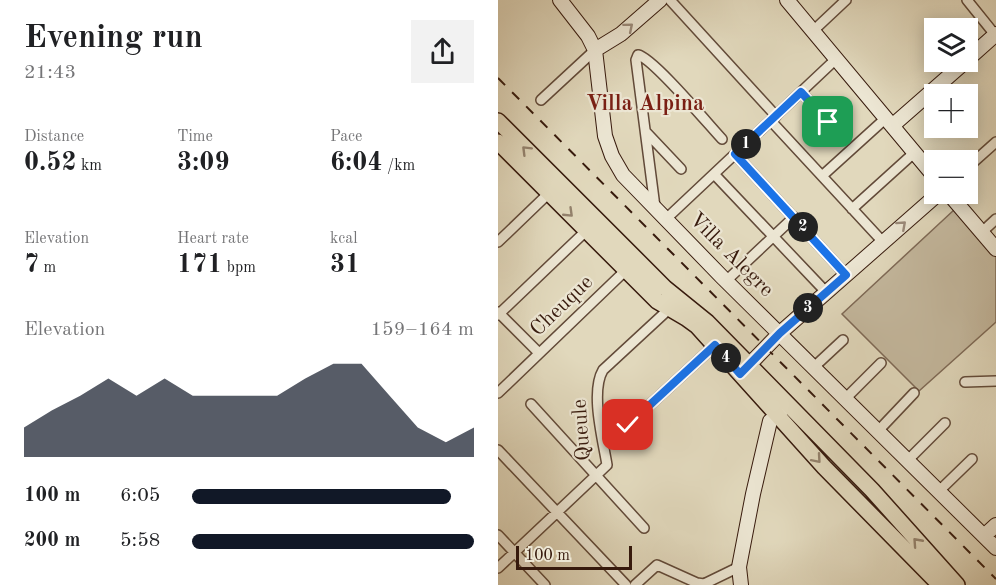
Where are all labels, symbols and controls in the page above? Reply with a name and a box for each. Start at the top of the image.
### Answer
map controls [924,18,978,204]
button: layers [924,18,978,72]
button: share [411,20,474,83]
text: Evening run [24,22,203,55]
one-way arrow [622,24,633,35]
text: 21:43 [24,63,76,83]
button: + [924,84,978,138]
district label: Villa Alpina [586,93,704,115]
pin [802,96,853,147]
icon: arrive [811,105,844,138]
text: Distance [24,129,84,145]
text: Time [177,129,213,145]
text: Pace [330,129,362,145]
pin: 1 [731,129,761,159]
text: 1 [741,136,751,152]
one-way arrow [522,146,533,156]
text: 0.52 [24,150,77,176]
text: 3:09 [177,150,230,176]
text: 6:04 [330,150,383,176]
button: − [924,150,978,204]
text: km [77,158,102,174]
text: /km [383,158,415,174]
one-way arrow [563,206,573,217]
street label: Villa Alegre [685,209,777,301]
pin: 2 [788,212,818,242]
text: 2 [798,219,808,235]
one-way arrow [896,221,906,232]
text: Elevation [24,231,89,247]
text: Heart rate [177,231,249,247]
text: kcal [330,231,358,247]
text: 7 [24,252,39,278]
text: 171 [177,252,222,278]
text: 31 [330,252,360,278]
text: m [39,260,56,276]
text: bpm [222,260,256,276]
street label: Cheuque [527,271,597,341]
pin: 3 [793,293,823,323]
text: 3 [803,300,813,316]
text: Elevation [24,320,105,340]
text: 159–164 m [371,320,474,340]
pin: 4 [711,343,741,373]
text: 4 [721,350,731,366]
street label: Queule [569,398,595,462]
pin [602,399,653,450]
icon: check [611,408,644,441]
one-way arrow [810,452,821,463]
text: 100 m [24,486,80,506]
text: 6:05 [120,486,160,506]
text: 200 m [24,531,80,551]
text: 5:58 [120,531,160,551]
one-way arrow [913,539,924,549]
scale bar [516,543,632,570]
text: 100 m [525,548,570,564]

